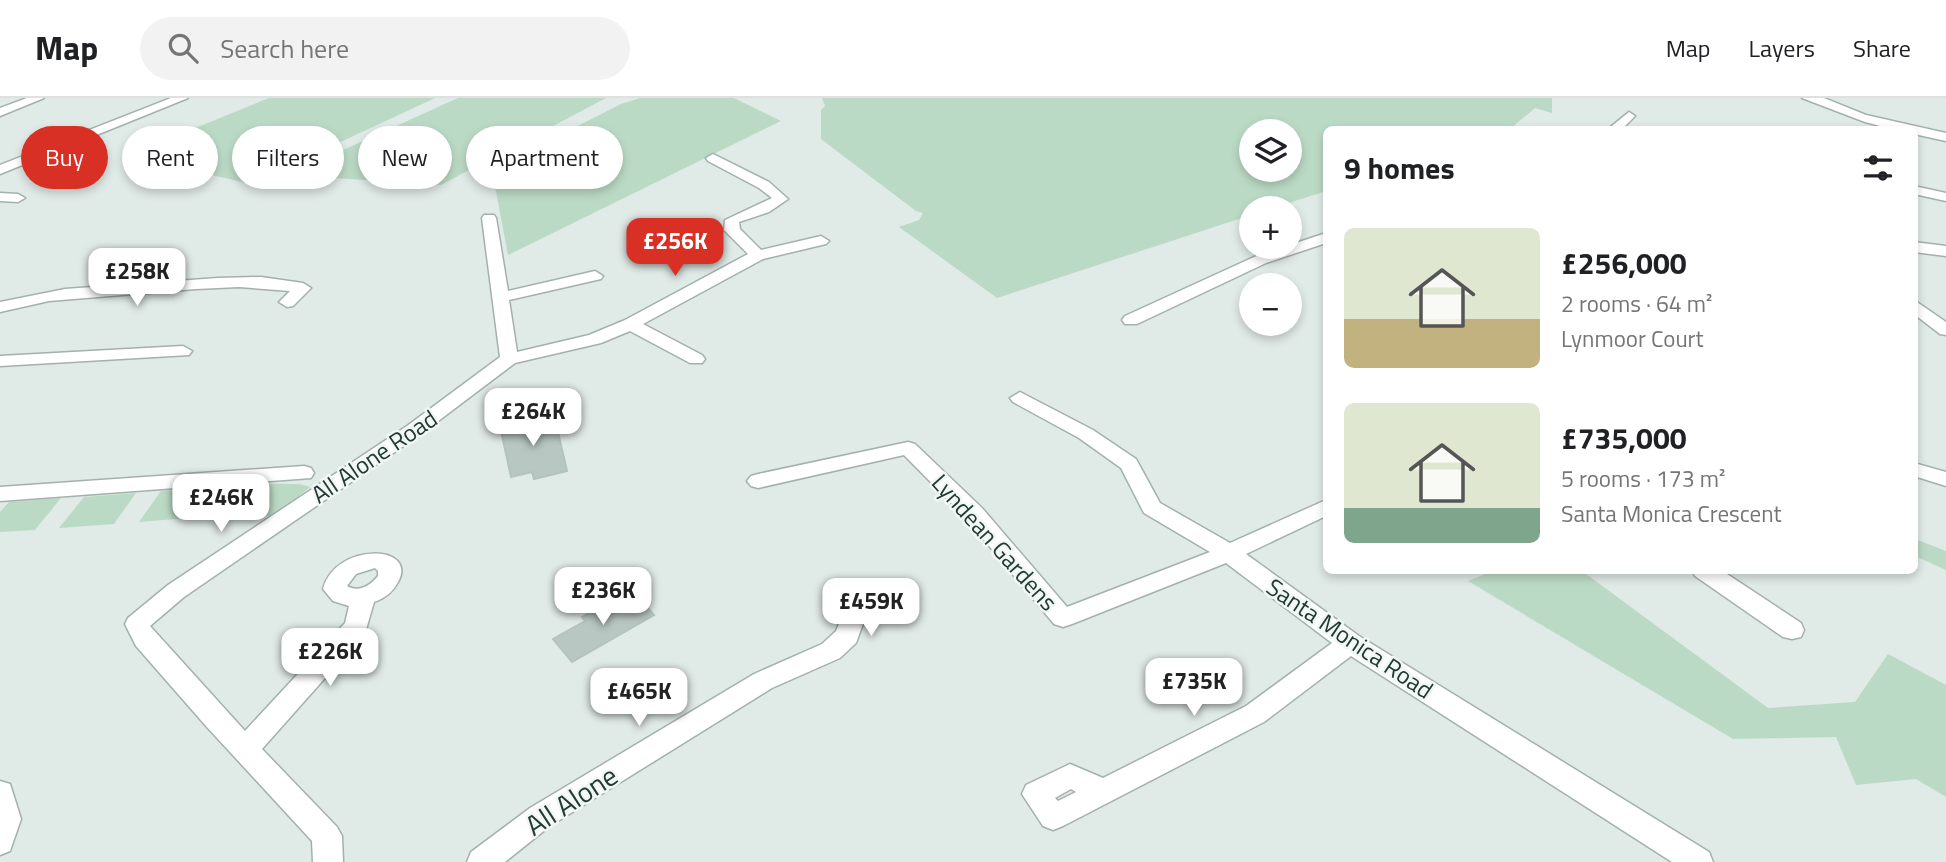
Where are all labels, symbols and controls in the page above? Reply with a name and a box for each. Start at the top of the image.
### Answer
search box [140,17,630,80]
text: Map [35,23,98,73]
icon: search [164,29,202,67]
text: Search here [220,29,349,68]
text: Map [1666,30,1711,66]
text: Layers [1749,30,1815,66]
text: Share [1853,30,1911,66]
map controls [1239,119,1302,336]
button: layers [1239,119,1302,182]
chip: Buy [21,126,108,189]
chip: Rent [122,126,218,189]
chip: Filters [232,126,344,189]
chip: New [358,126,452,189]
chip: Apartment [466,126,623,189]
text: 9 homes [1344,145,1455,191]
icon: filters [1859,149,1897,187]
button: + [1239,196,1302,259]
pin: £256K [626,218,724,278]
text: £256K [642,223,708,258]
text: £256,000 [1561,240,1687,286]
pin: £258K [88,248,186,308]
text: £258K [104,253,170,288]
icon: home [1400,256,1484,340]
button: − [1239,273,1302,336]
text: 2 rooms · 64 m² [1561,286,1712,321]
text: Lynmoor Court [1561,321,1704,356]
pin: £264K [484,388,582,448]
text: £264K [500,393,566,428]
street label: All Alone Road [304,400,444,512]
text: £735,000 [1561,415,1687,461]
icon: home [1400,431,1484,515]
text: 5 rooms · 173 m² [1561,461,1725,496]
street label: Lyndean Gardens [924,465,1066,619]
pin: £246K [172,474,270,534]
text: £246K [188,479,254,514]
text: Santa Monica Crescent [1561,496,1782,531]
pin: £236K [554,568,652,627]
street label: Santa Monica Road [1259,569,1441,707]
text: £236K [570,572,636,607]
pin: £459K [822,578,920,638]
text: £459K [838,583,904,618]
pin: £226K [281,628,379,688]
text: £226K [297,633,363,668]
pin: £735K [1145,658,1243,718]
text: £735K [1161,663,1227,698]
pin: £465K [590,668,688,728]
text: £465K [606,673,672,708]
street label: All Alone [516,754,626,846]

